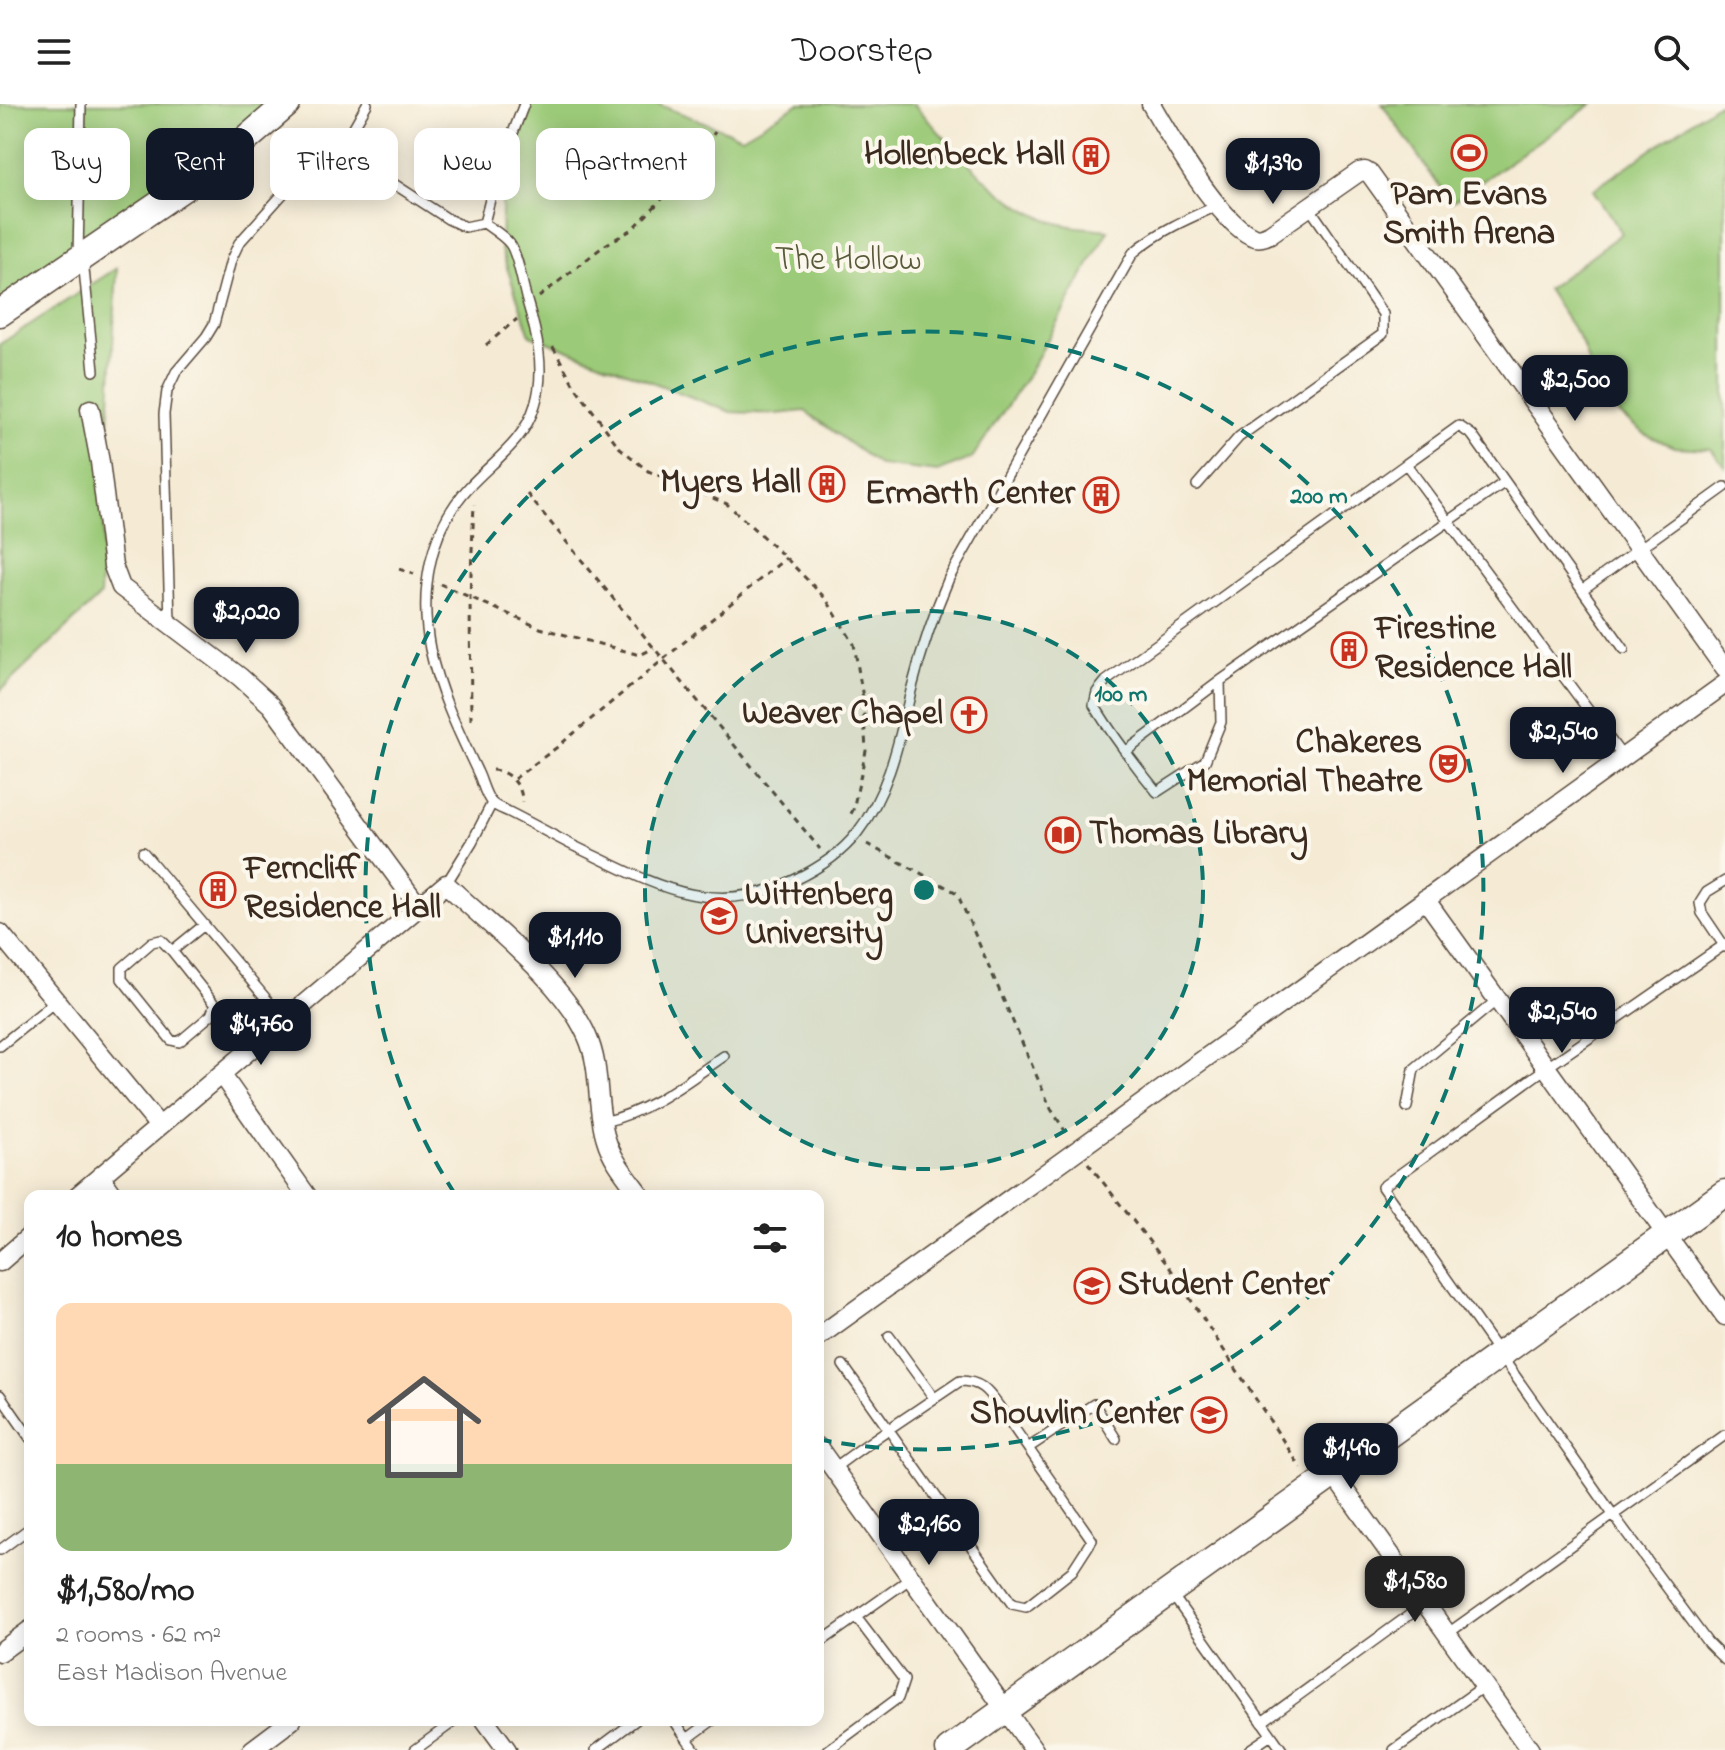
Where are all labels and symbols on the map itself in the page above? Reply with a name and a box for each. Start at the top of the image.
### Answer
place label: Hollenbeck Hall [864,131,1065,181]
sports icon: Pam Evans Smith Arena [1450,134,1488,172]
building icon: Hollenbeck Hall [1072,137,1110,175]
pin: $1,390 [1208,138,1338,206]
place label: Pam Evans Smith Arena [1383,171,1555,260]
park label: The Hollow [774,236,922,286]
pin: $2,500 [1510,355,1640,423]
place label: Myers Hall [660,459,801,510]
building icon: Myers Hall [808,465,846,503]
place label: Ermarth Center [865,470,1076,520]
building icon: Ermarth Center [1082,476,1120,514]
text: 200 m [1289,480,1348,515]
pin: $2,020 [181,587,311,655]
place label: Firestine Residence Hall [1373,605,1572,694]
building icon: Firestine Residence Hall [1330,631,1368,669]
text: 100 m [1095,678,1148,713]
place label: Weaver Chapel [742,690,943,740]
church icon: Weaver Chapel [950,696,988,734]
pin: $2,540 [1498,707,1628,775]
place label: Chakeres Memorial Theatre [1186,719,1423,808]
theatre icon: Chakeres Memorial Theatre [1429,745,1467,783]
place label: Thomas Library [1089,810,1308,861]
library icon: Thomas Library [1044,816,1082,854]
place label: Ferncliff Residence Hall [242,845,441,934]
building icon: Ferncliff Residence Hall [199,871,237,909]
place label: Wittenberg University [745,871,893,961]
centre of rings [910,876,938,904]
school or university icon: Wittenberg University [700,897,738,935]
pin: $1,110 [510,912,640,980]
pin: $2,540 [1497,987,1627,1055]
pin: $4,760 [196,999,326,1067]
place label: Student Center [1118,1261,1331,1311]
school or university icon: Student Center [1073,1267,1111,1305]
place label: Shouvlin Center [970,1390,1184,1440]
school or university icon: Shouvlin Center [1190,1396,1228,1434]
pin: $1,490 [1286,1423,1416,1491]
pin: $2,160 [864,1499,994,1567]
pin: $1,580 [1350,1556,1480,1624]

